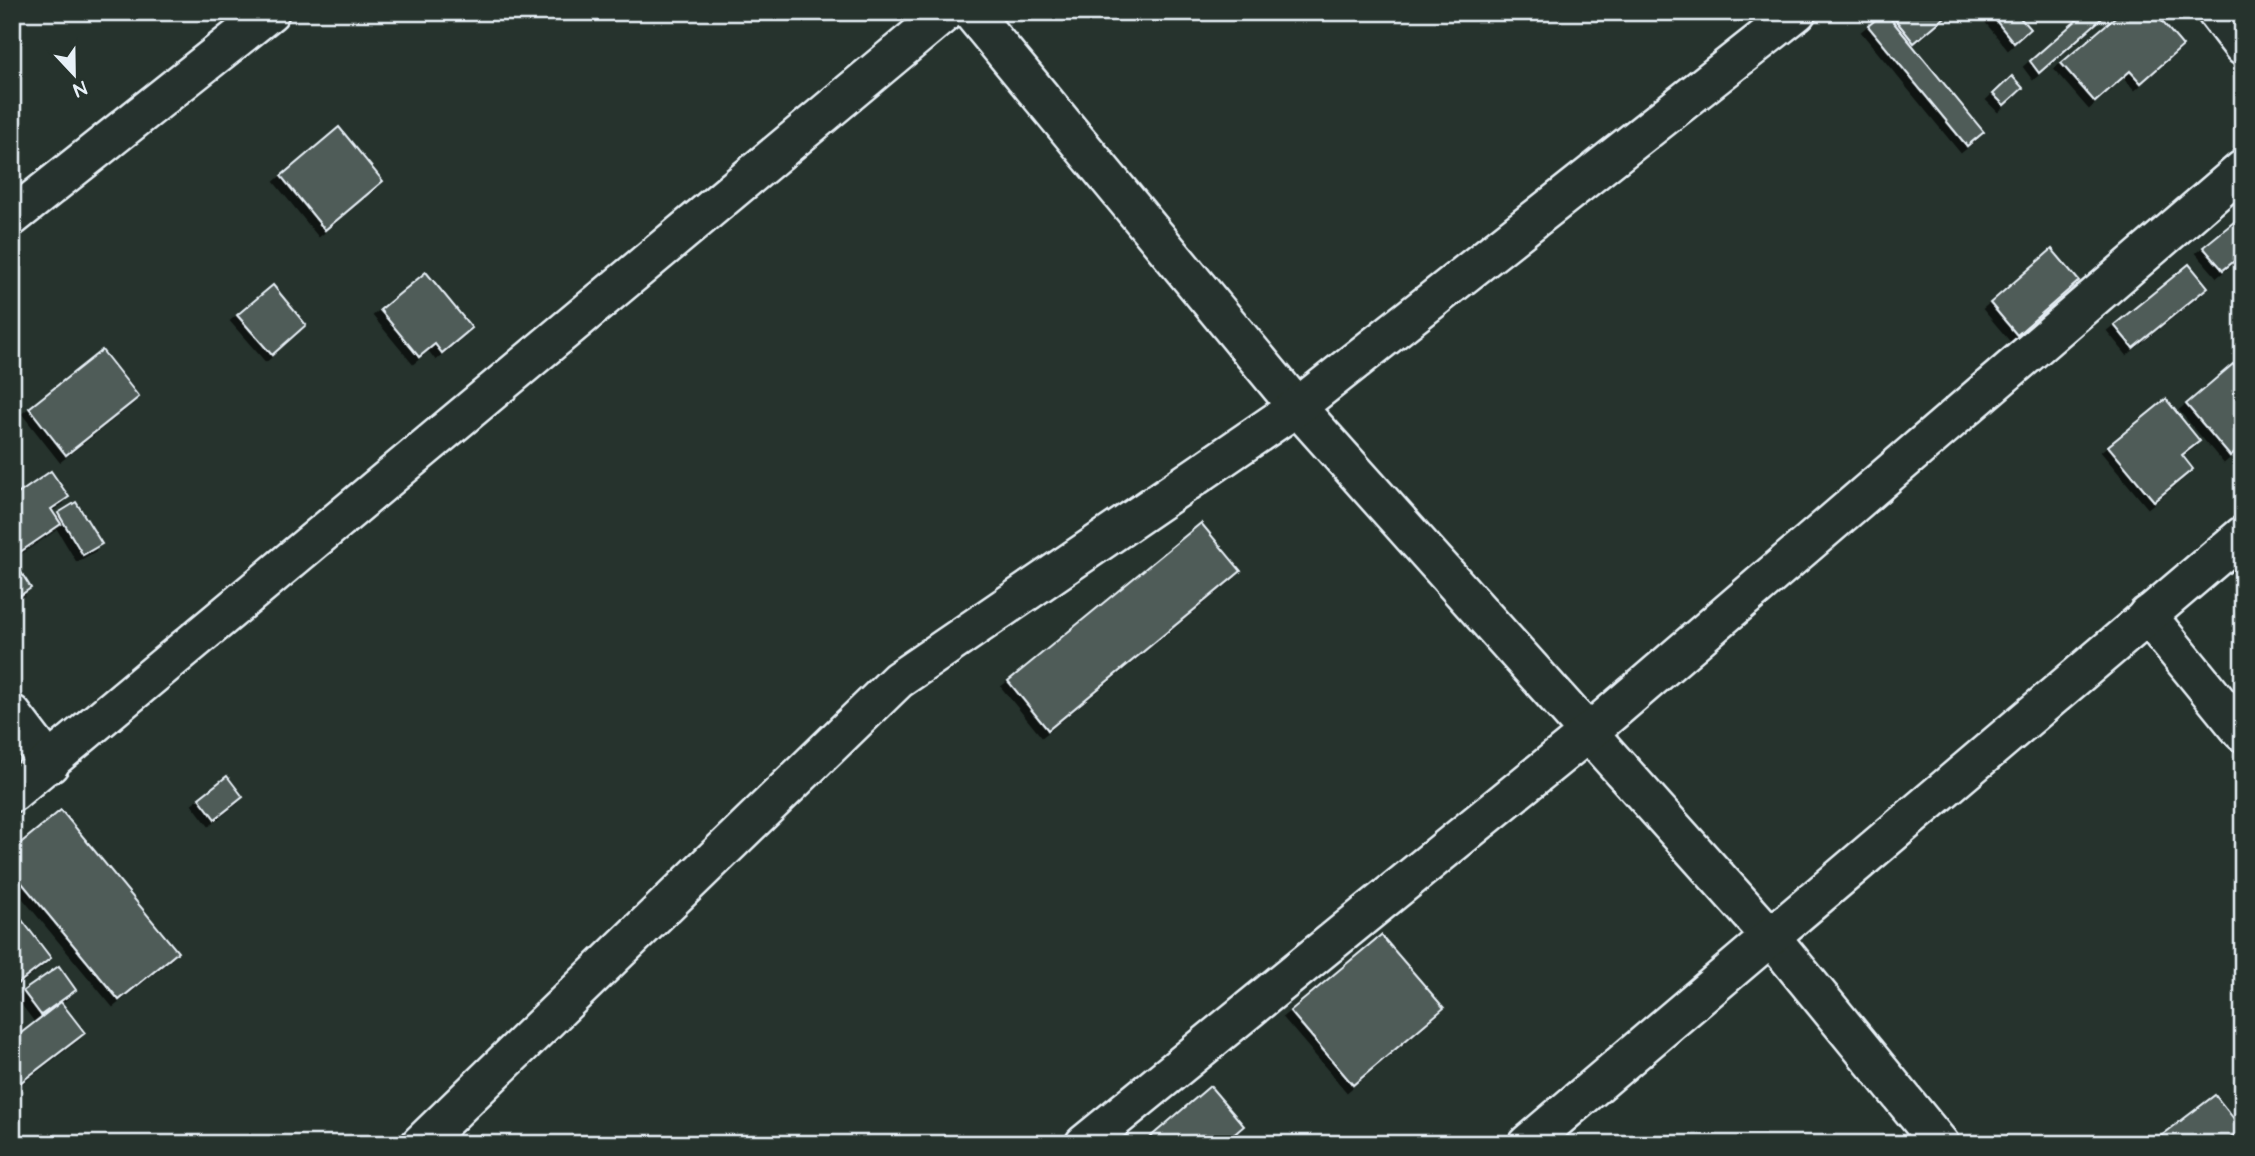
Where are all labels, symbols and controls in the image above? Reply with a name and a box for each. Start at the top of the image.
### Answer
north arrow [38,38,108,108]
text: N [69,74,90,103]

